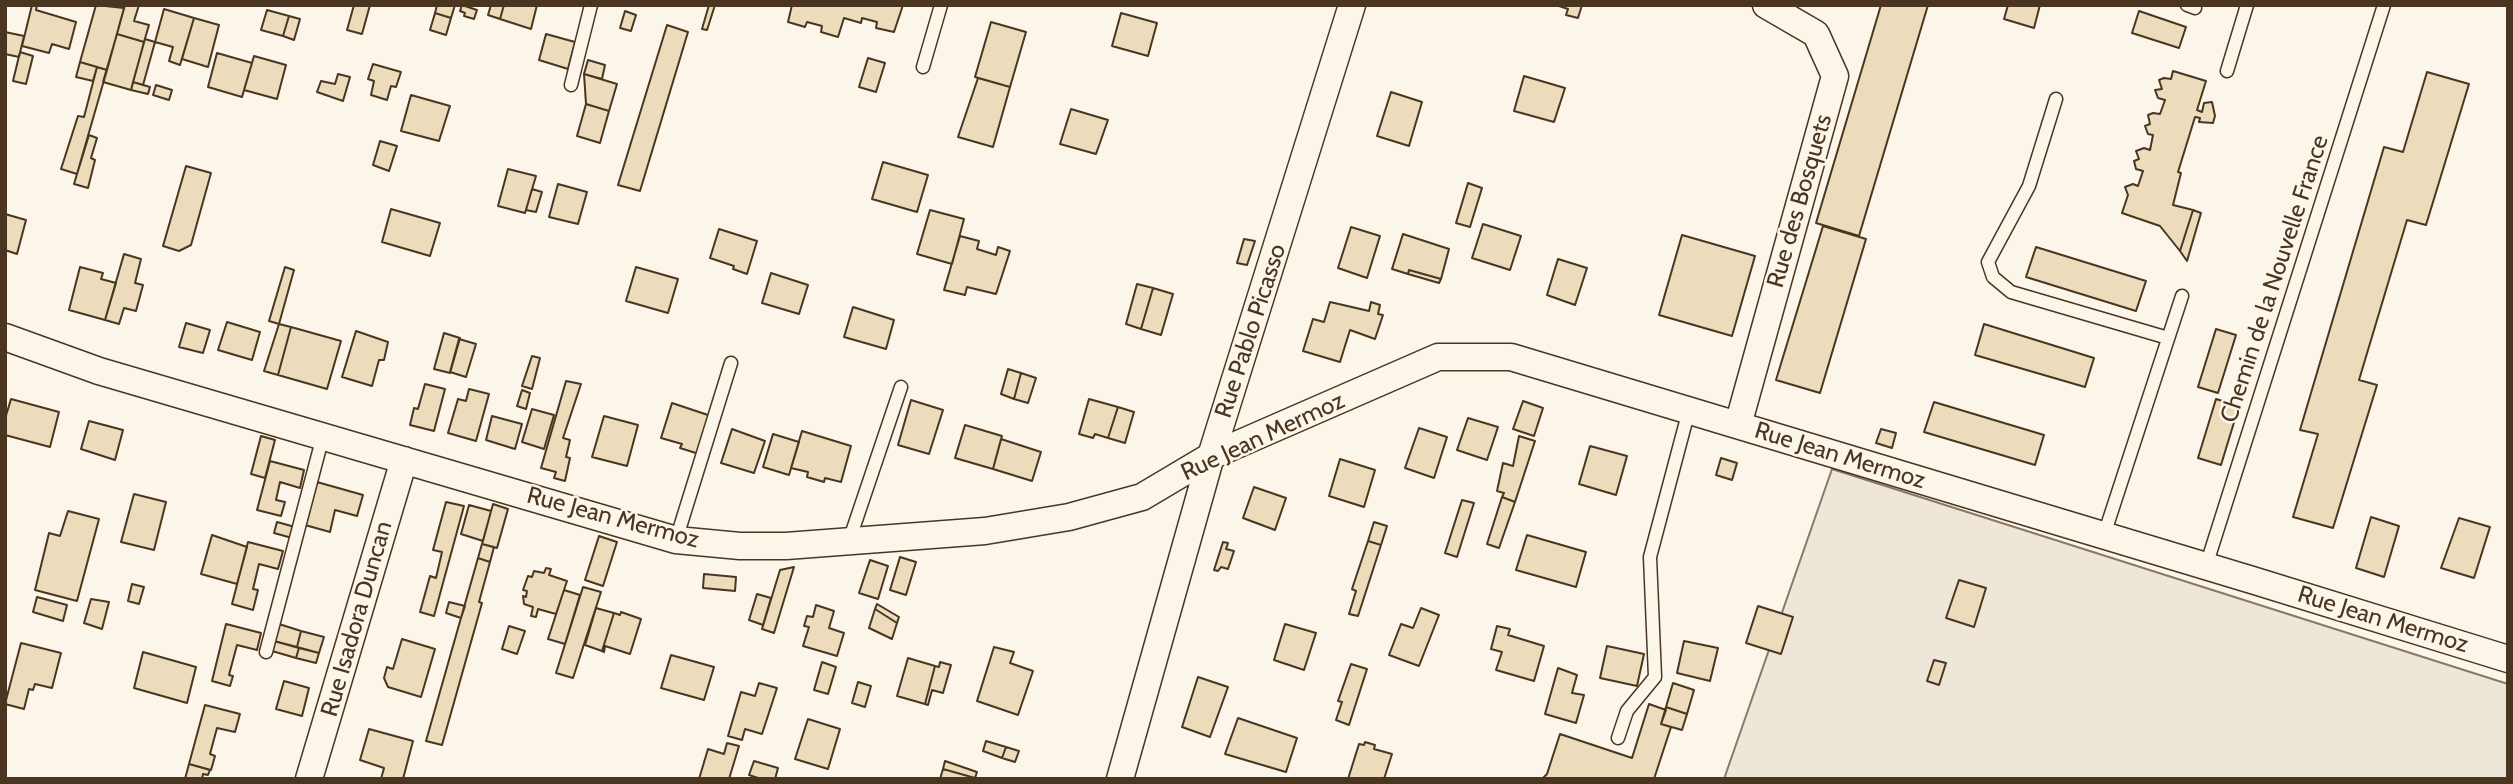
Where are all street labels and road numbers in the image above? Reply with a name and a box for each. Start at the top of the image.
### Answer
street label: Rue des Bosquets [1761,111,1839,291]
street label: Chemin de la Nouvelle France [2215,132,2335,426]
street label: Rue Pablo Picasso [1209,240,1293,422]
street label: Rue Jean Mermoz [1177,386,1349,488]
street label: Rue Jean Mermoz [1751,416,1929,496]
street label: Rue Jean Mermoz [524,481,702,555]
street label: Rue Isadora Duncan [315,518,399,720]
street label: Rue Jean Mermoz [2294,580,2472,660]

